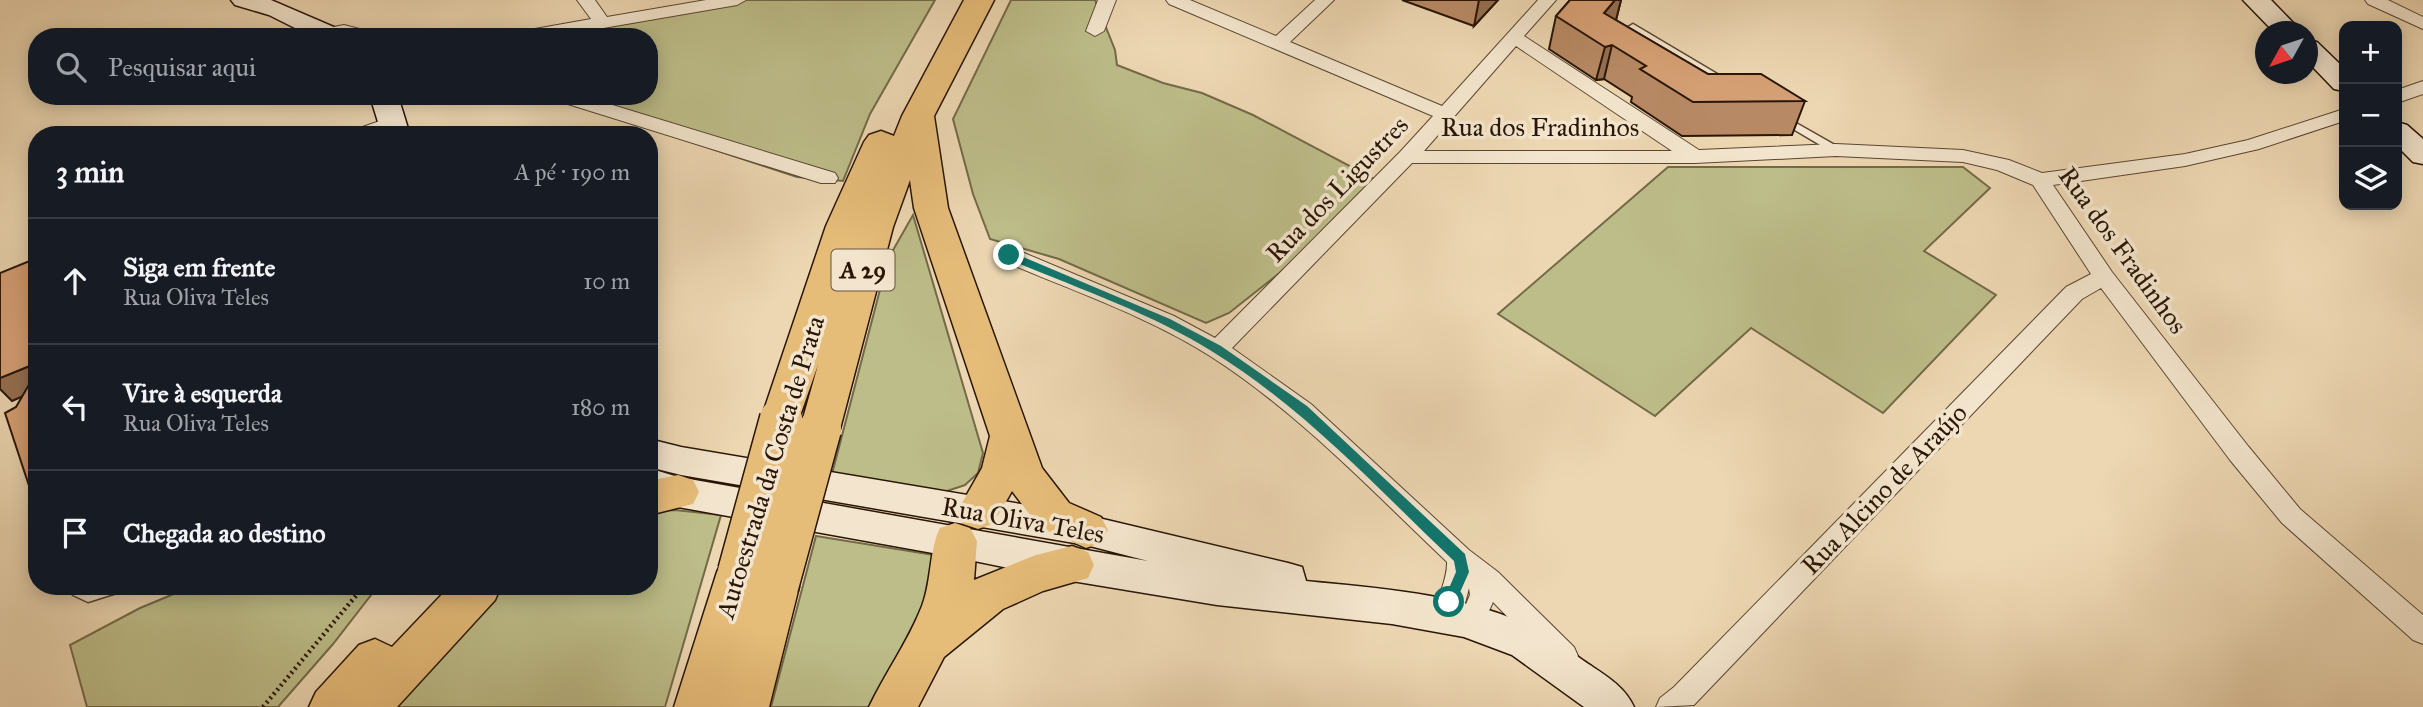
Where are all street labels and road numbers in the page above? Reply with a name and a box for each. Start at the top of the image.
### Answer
street label: Rua dos Ligustres [1259,109,1415,269]
street label: Rua dos Fradinhos [1441,111,1639,143]
street label: Rua dos Fradinhos [2052,160,2194,340]
road number: A 29 [832,249,894,290]
street label: Autoestrada da Costa de Prata [708,312,831,623]
street label: Rua Alcino de Araújo [1794,397,1974,581]
street label: Rua Oliva Teles [939,490,1107,550]

